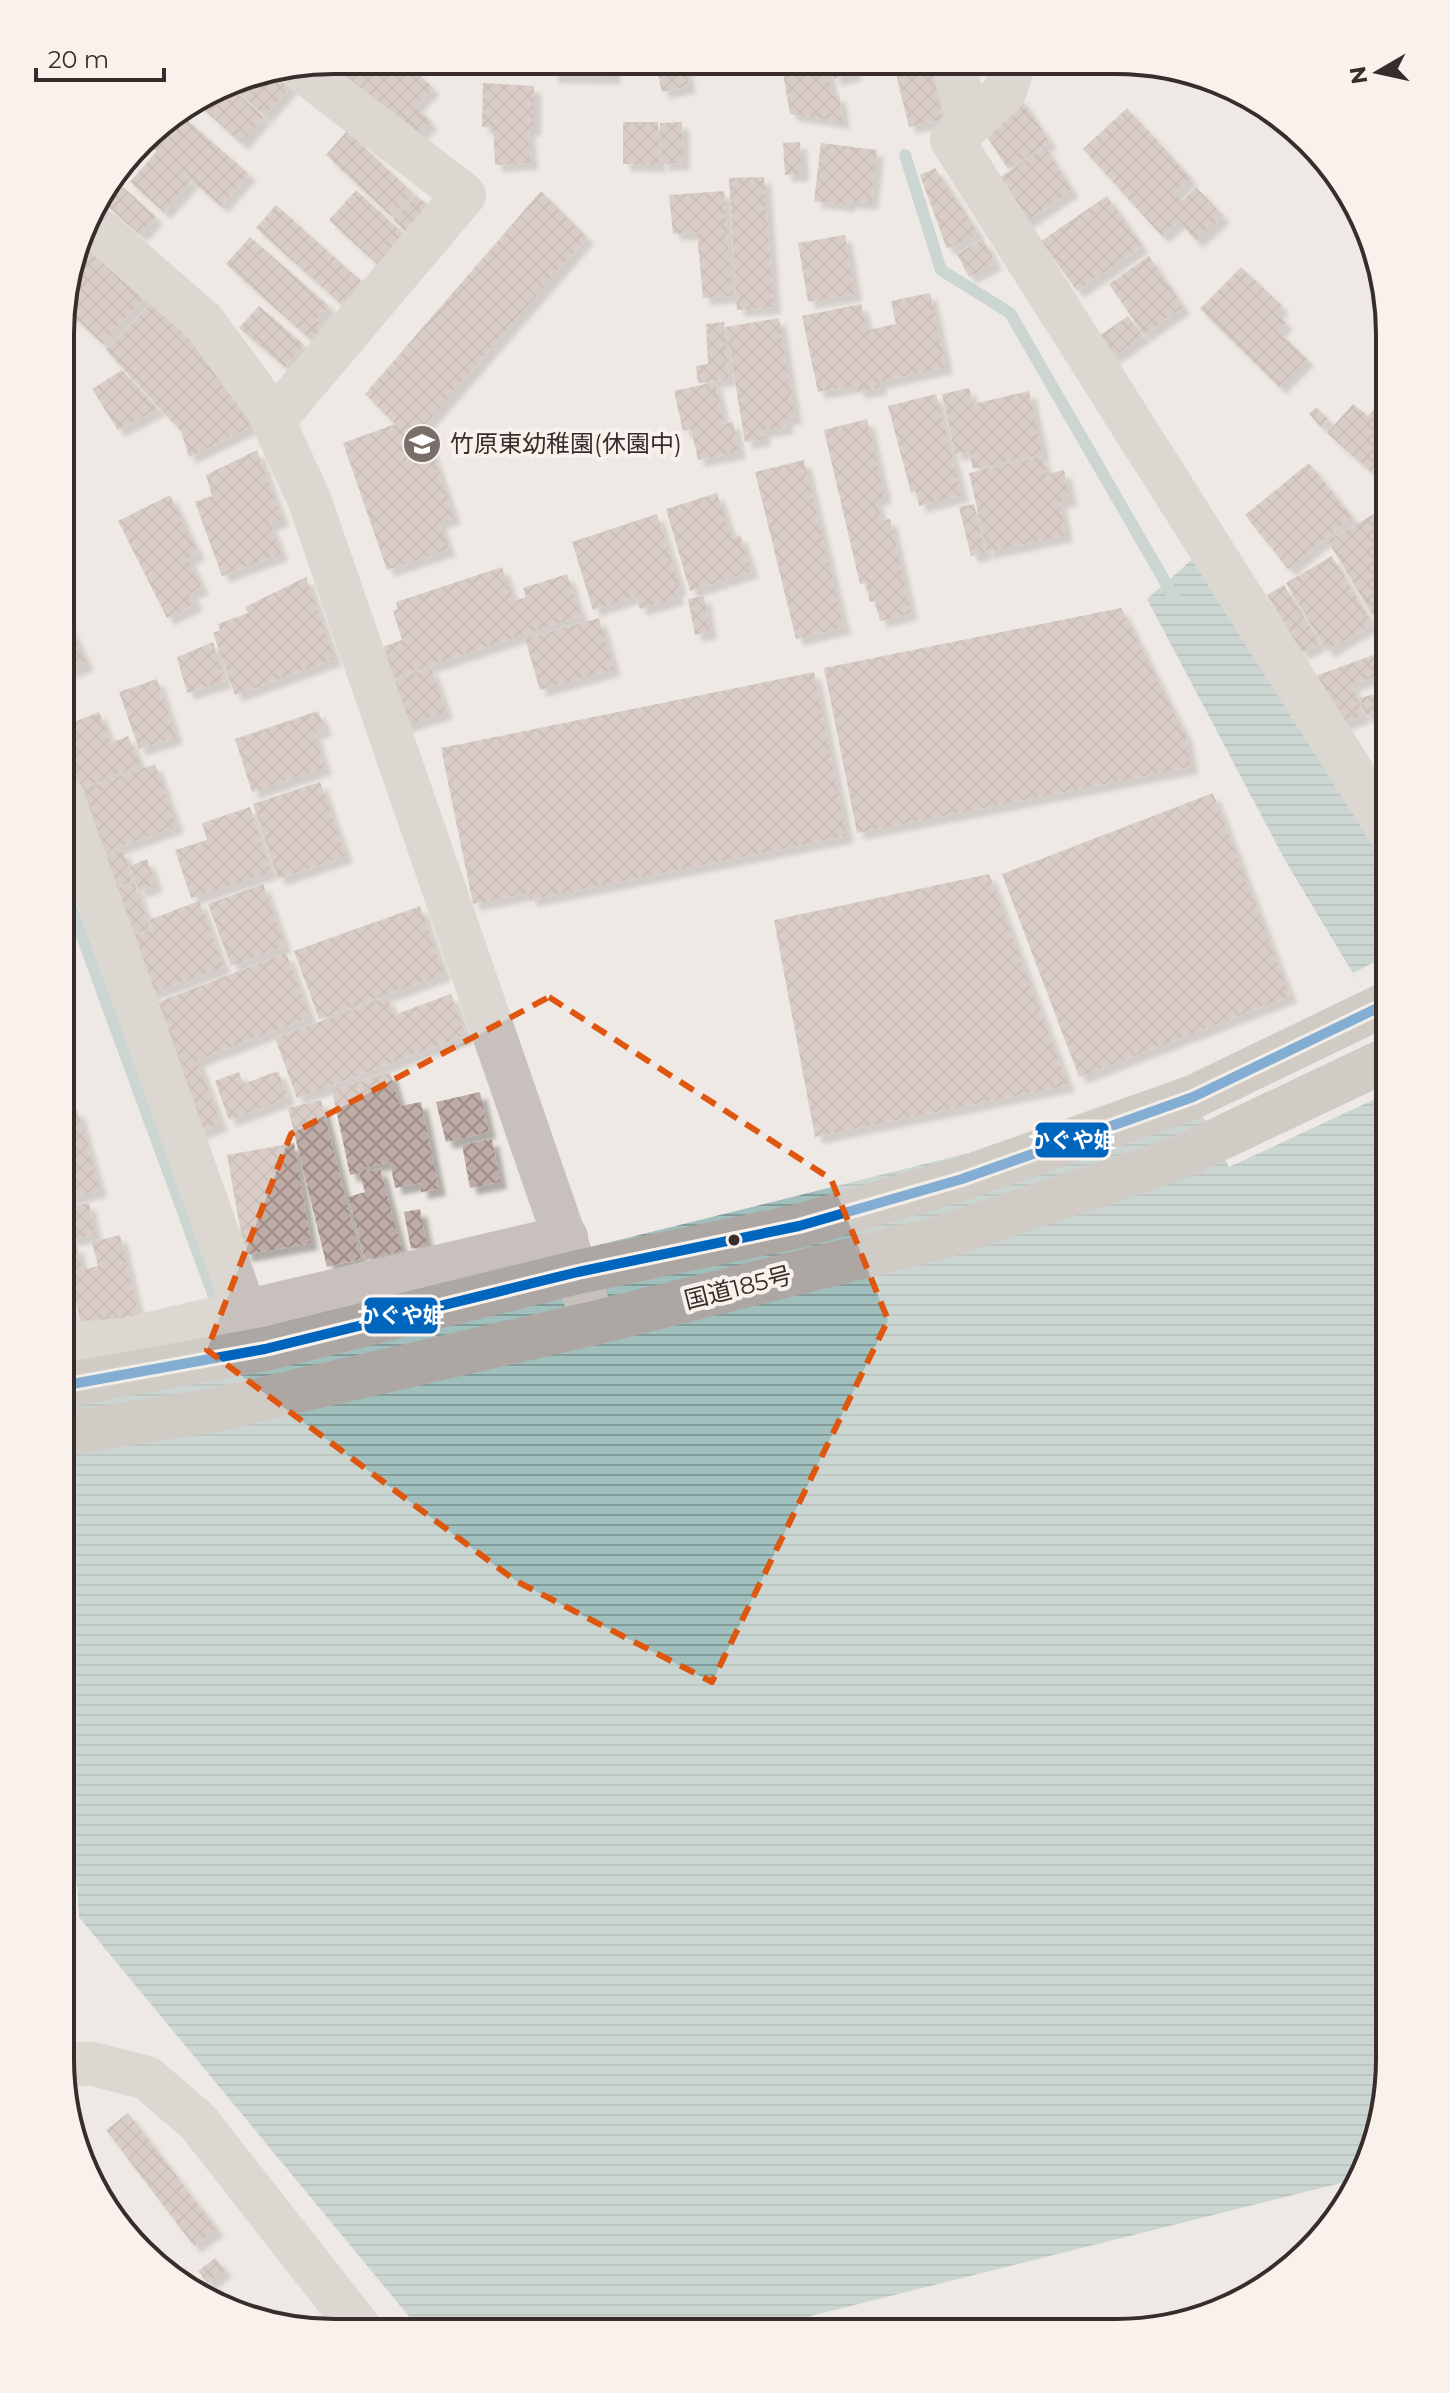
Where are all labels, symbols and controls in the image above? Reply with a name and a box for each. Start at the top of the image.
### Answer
scale bar [36,32,164,82]
north arrow [1338,32,1418,112]
text: 20 m [48,45,109,74]
text: N [1344,64,1373,86]
school or university icon: 竹原東幼稚園(休園中) [401,423,443,465]
place label: 竹原東幼稚園(休園中) [450,429,682,458]
line badge: かぐや姫 [1034,1121,1110,1159]
text: かぐや姫 [1028,1127,1116,1154]
unlabelled marker [726,1232,742,1248]
street label: 国道185号 [681,1260,795,1315]
line badge: かぐや姫 [363,1296,439,1335]
text: かぐや姫 [357,1302,445,1329]

